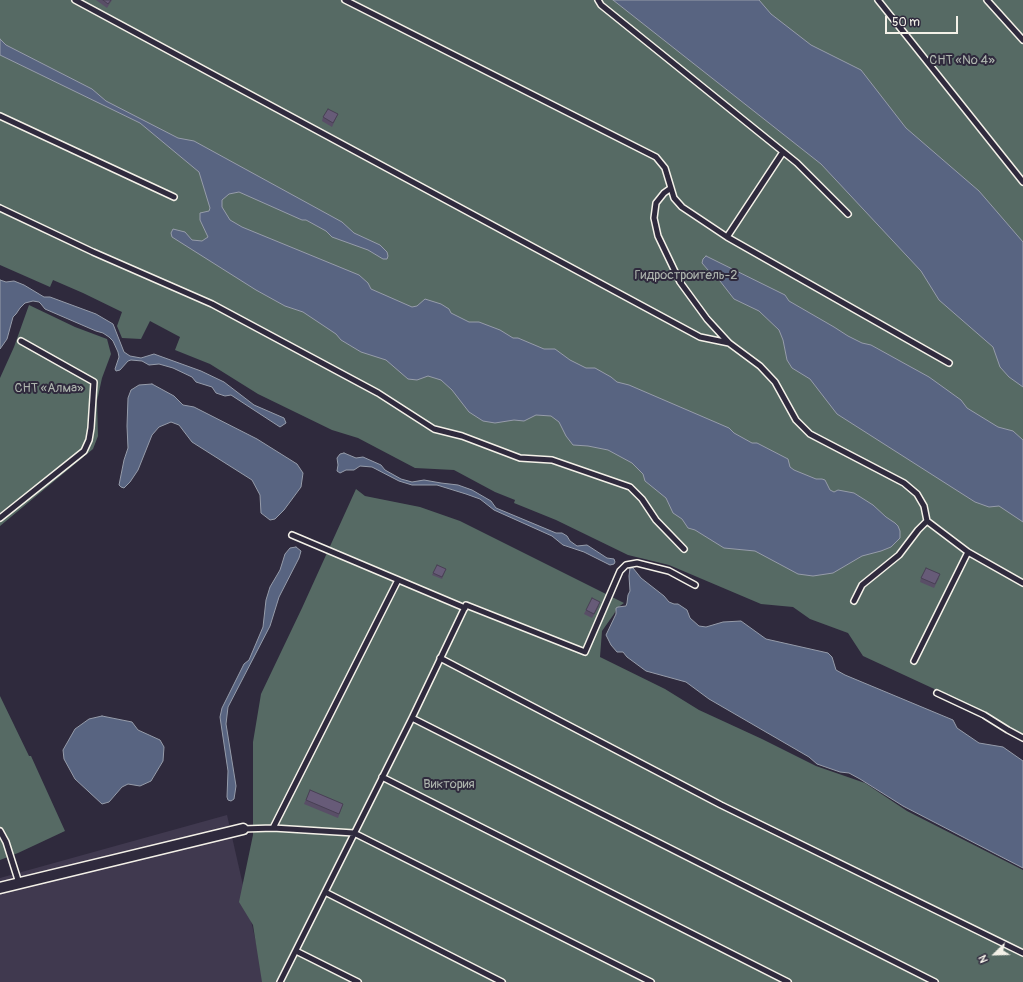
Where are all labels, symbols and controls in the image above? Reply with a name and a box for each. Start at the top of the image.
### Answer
scale bar [887,8,960,34]
text: 50 m [892,15,920,30]
park label: СНТ «№ 4» [929,53,995,69]
park label: Гидростроитель-2 [634,268,738,284]
park label: СНТ «Алма» [14,381,84,397]
park label: Виктория [423,777,475,793]
north arrow [975,934,1015,974]
text: N [976,953,991,965]

